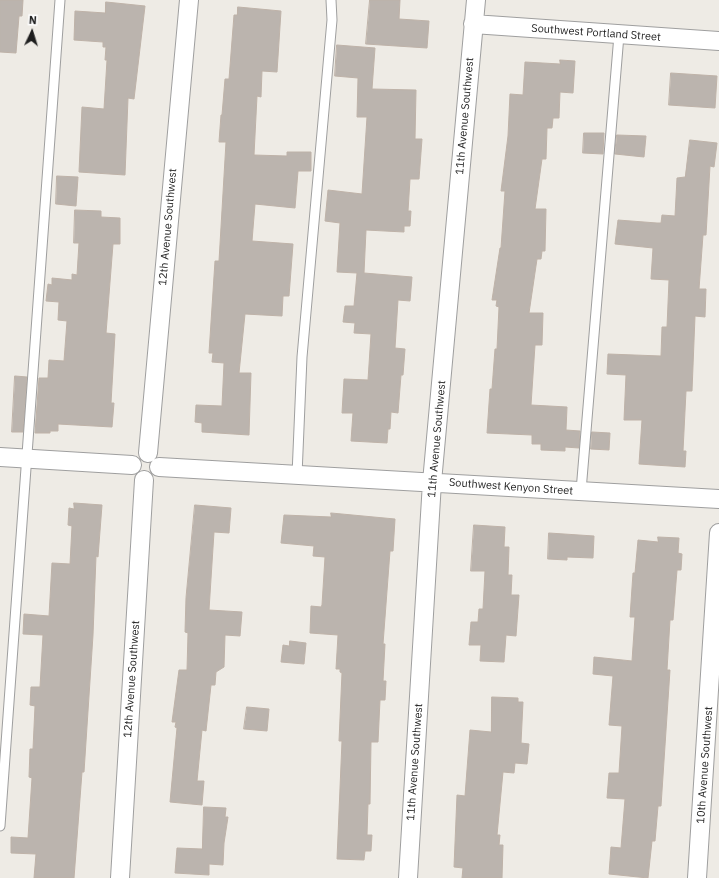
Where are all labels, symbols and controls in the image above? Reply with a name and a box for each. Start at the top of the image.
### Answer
north arrow [12,12,52,52]
text: N [28,13,37,27]
street label: Southwest Portland Street [531,22,661,44]
street label: 11th Avenue Southwest [453,57,477,175]
street label: 12th Avenue Southwest [156,168,180,286]
street label: 11th Avenue Southwest [425,380,449,498]
street label: Southwest Kenyon Street [448,476,574,498]
street label: 12th Avenue Southwest [121,620,143,738]
street label: 11th Avenue Southwest [404,703,426,821]
street label: 10th Avenue Southwest [694,706,716,824]

